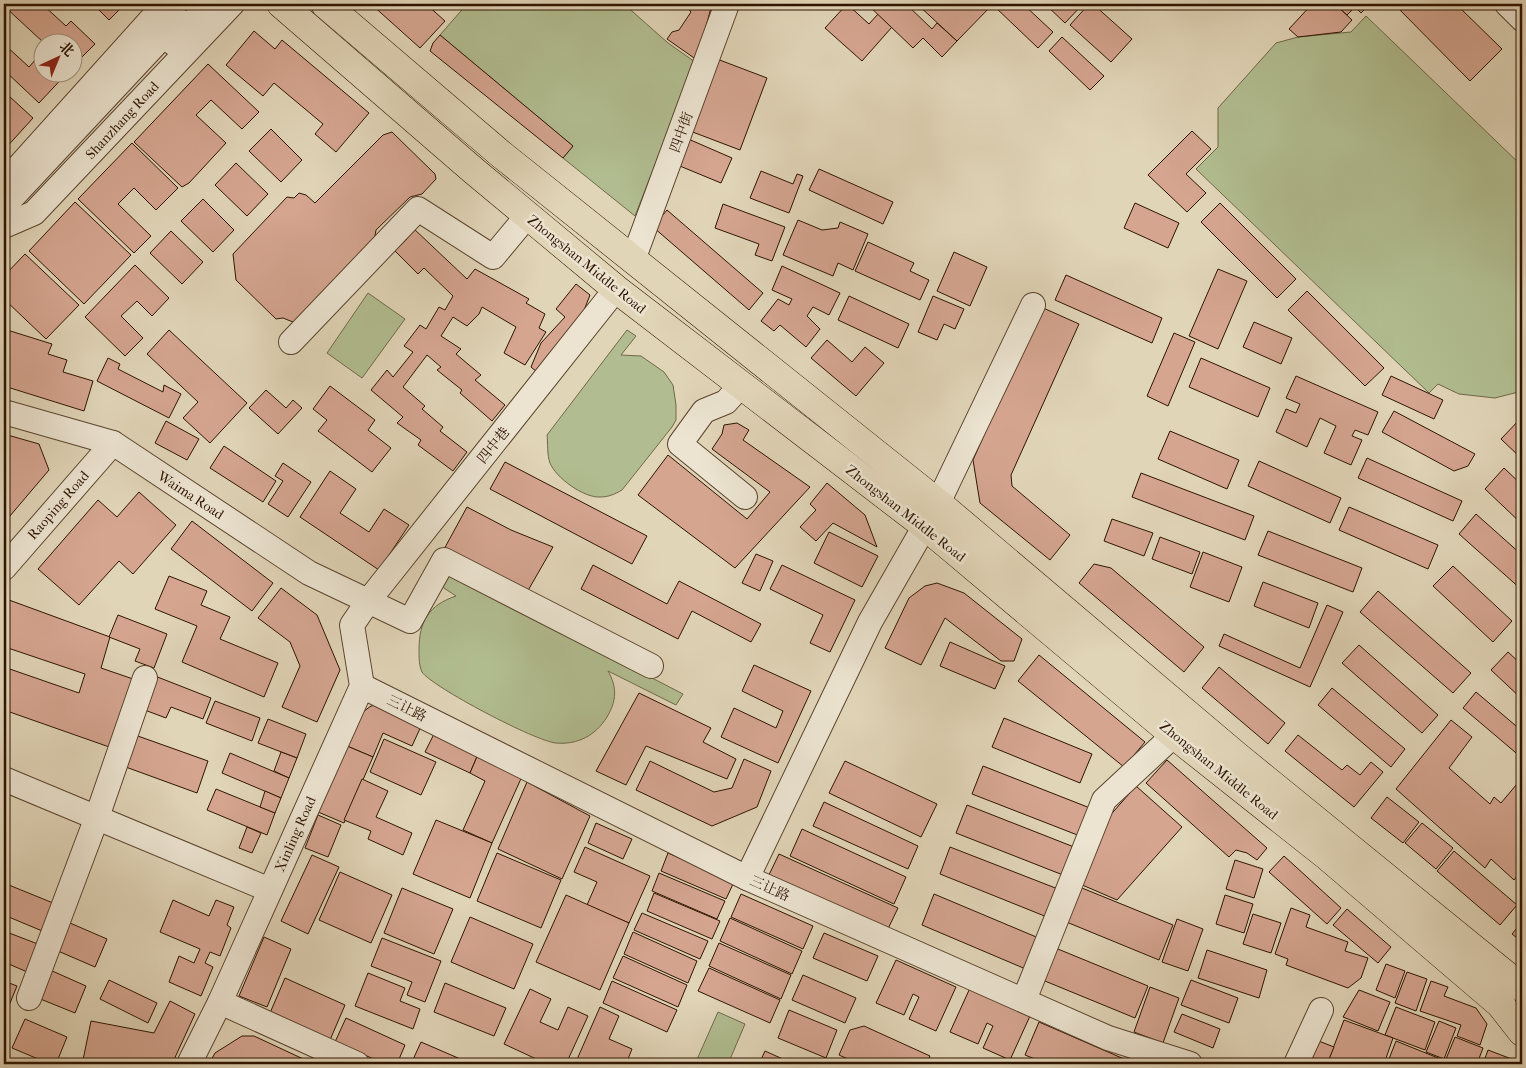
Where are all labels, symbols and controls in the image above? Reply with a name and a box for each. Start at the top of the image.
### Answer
north arrow [32,32,82,82]
text: 北 [56,38,78,60]
street label: Shanzhang Road [82,78,163,163]
street label: 四中街 [666,110,697,155]
street label: Zhongshan Middle Road [524,211,650,318]
street label: 四中巷 [474,424,513,467]
street label: Zhongshan Middle Road [842,461,969,566]
street label: Raoping Road [24,467,93,543]
street label: Waima Road [154,467,227,523]
street label: 三让路 [384,692,429,725]
street label: Zhongshan Middle Road [1156,717,1282,824]
street label: Xinling Road [271,793,320,875]
street label: 三让路 [747,872,792,905]

